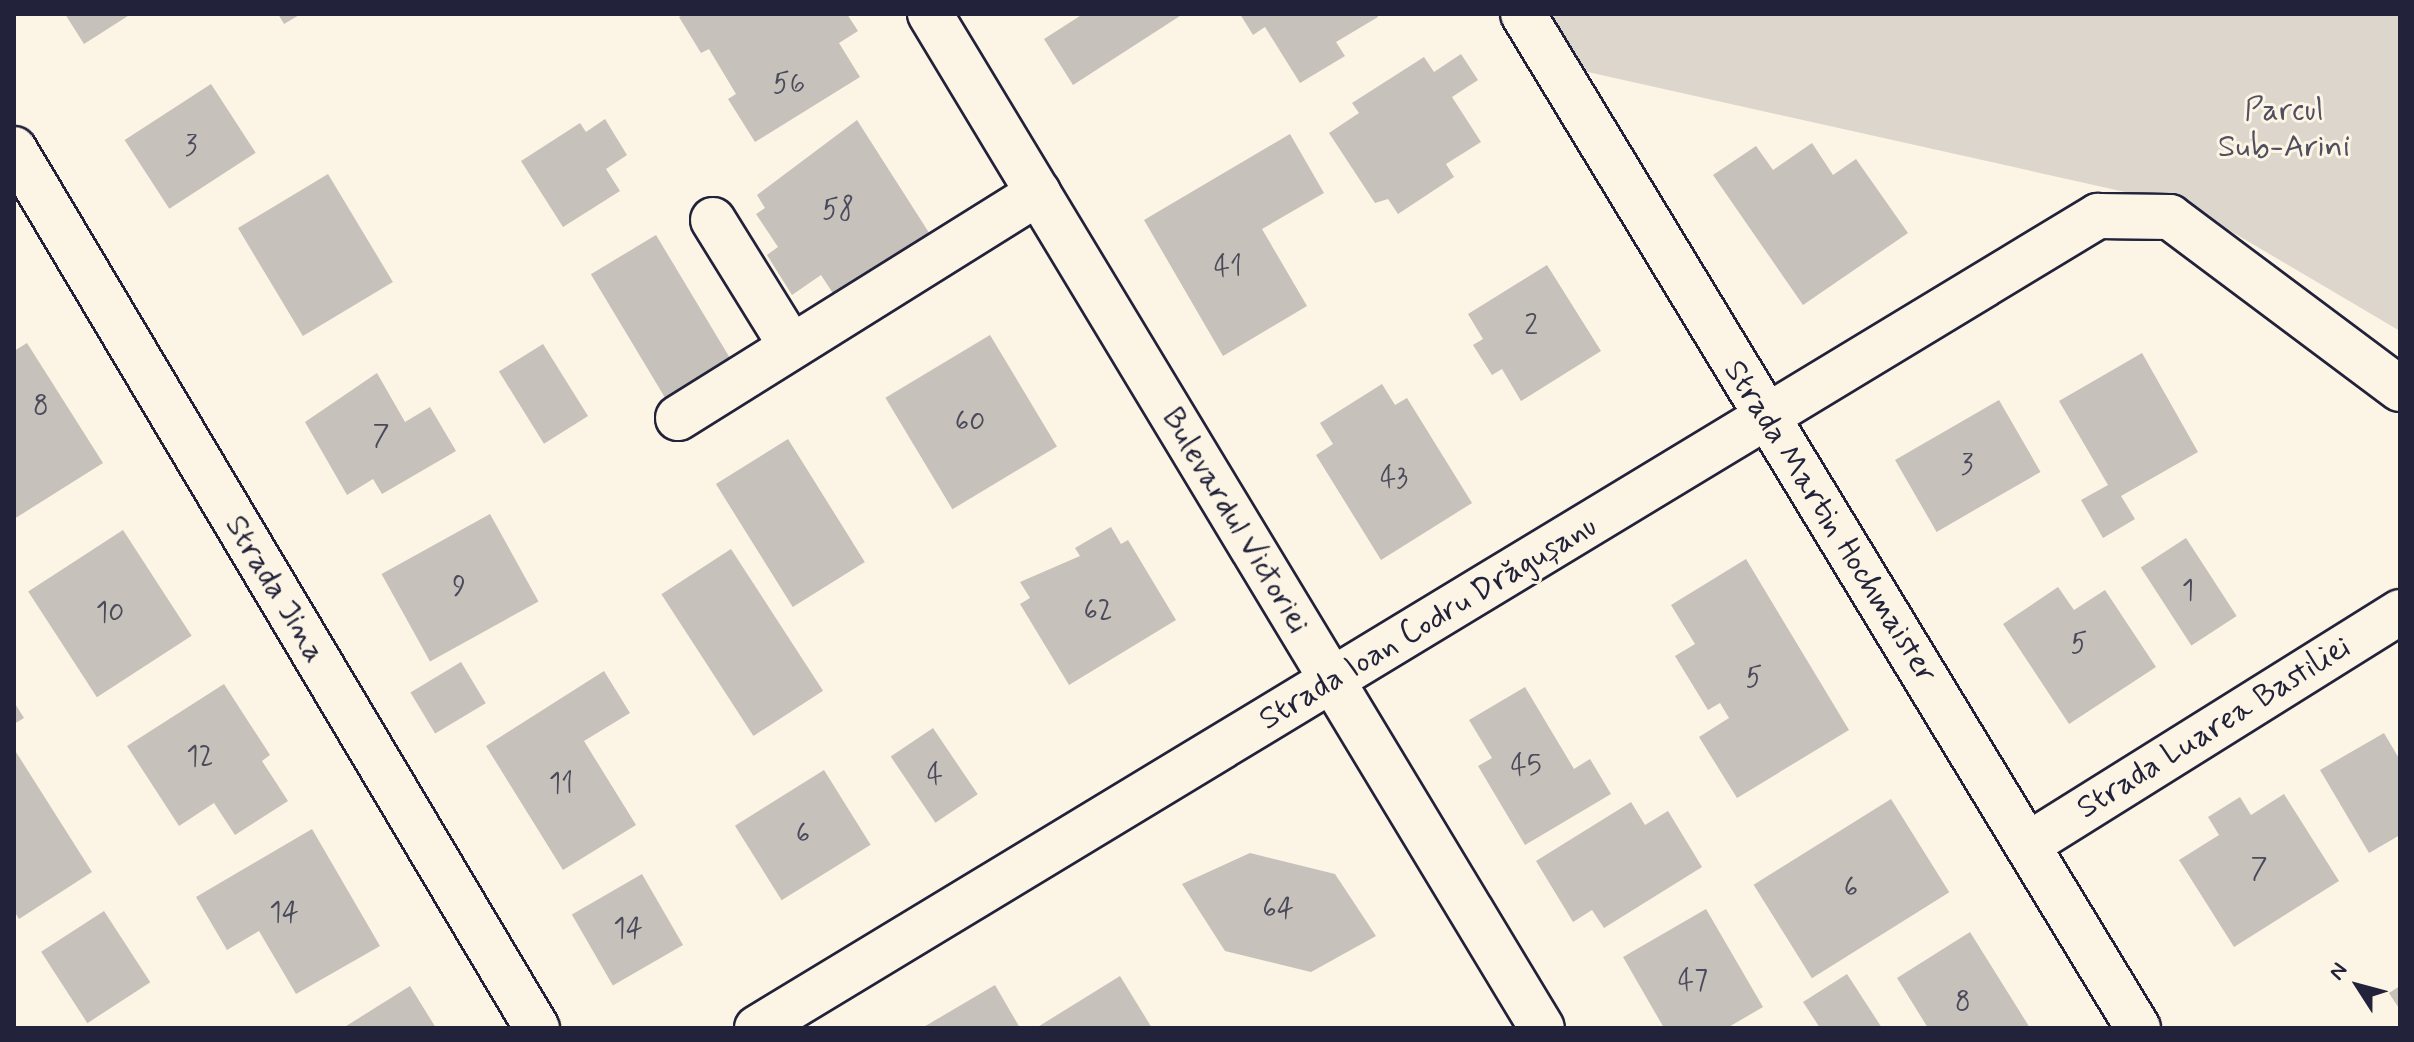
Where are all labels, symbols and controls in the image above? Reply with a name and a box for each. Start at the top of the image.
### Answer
house number: 56 [773,68,805,102]
park label: Parcul Sub-Arini [2218,92,2350,167]
house number: 3 [185,130,197,164]
house number: 58 [822,194,854,228]
house number: 41 [1214,251,1242,285]
house number: 2 [1524,310,1538,344]
street label: Strada Martin Hochmaister [1716,355,1944,689]
house number: 8 [33,390,49,424]
street label: Bulevardul Victoriei [1152,401,1318,641]
house number: 60 [955,406,985,440]
house number: 7 [373,420,389,454]
house number: 3 [1961,449,1973,483]
house number: 43 [1380,462,1408,496]
street label: Strada Ioan Codru Drăgușanu [1248,504,1608,742]
street label: Strada Jina [218,511,332,667]
house number: 9 [452,571,466,605]
house number: 1 [2182,575,2194,609]
house number: 62 [1083,595,1113,629]
house number: 10 [96,597,124,631]
house number: 5 [2071,628,2087,662]
street label: Strada Luarea Bastiliei [2074,630,2354,826]
house number: 5 [1746,662,1762,696]
house number: 12 [186,741,214,775]
house number: 45 [1510,750,1542,784]
house number: 4 [927,759,943,793]
house number: 11 [549,768,573,802]
house number: 6 [796,818,810,852]
house number: 7 [2251,853,2267,887]
house number: 6 [1844,872,1858,906]
house number: 64 [1262,893,1294,927]
house number: 14 [269,897,299,931]
house number: 14 [613,913,643,947]
north arrow [2318,946,2398,1026]
text: N [2323,958,2354,986]
house number: 47 [1678,965,1708,999]
house number: 8 [1955,986,1971,1020]

